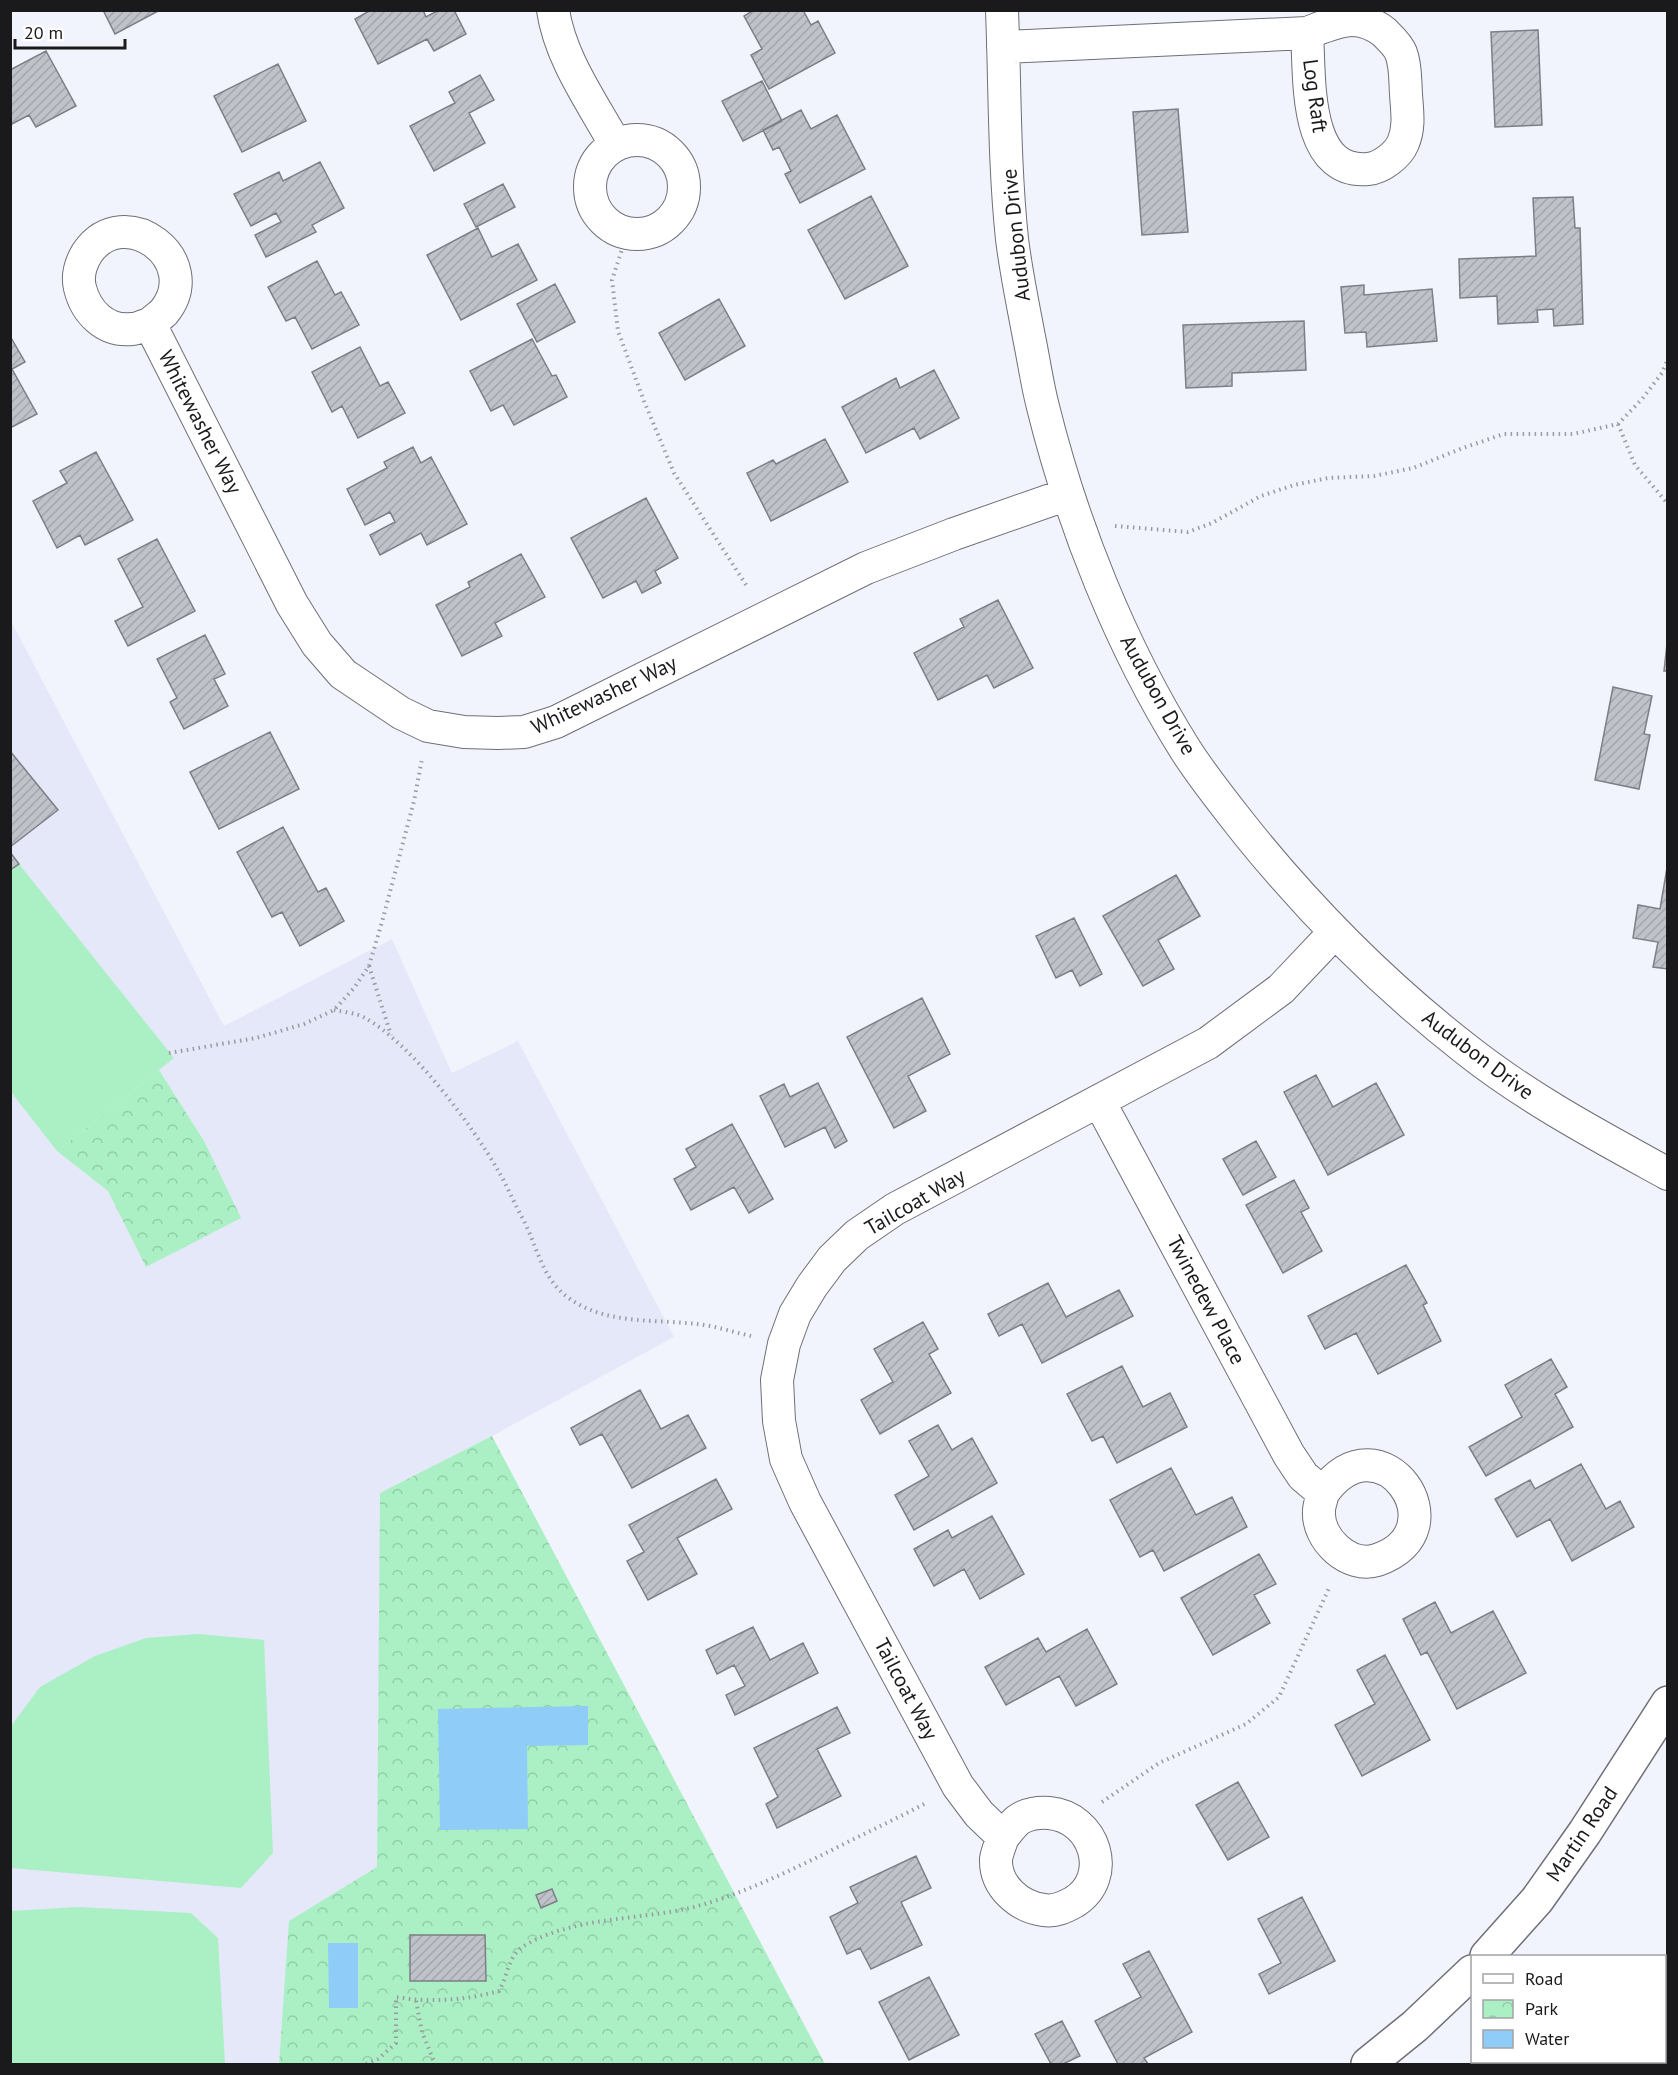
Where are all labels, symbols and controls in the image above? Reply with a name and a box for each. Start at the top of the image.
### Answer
scale bar [15,12,124,50]
text: 20 m [24,21,63,44]
street label: Log Raft [1297,57,1334,134]
street label: Audubon Drive [995,168,1036,303]
street label: Whitewasher Way [153,345,248,498]
street label: Audubon Drive [1114,630,1202,759]
street label: Whitewasher Way [527,649,681,740]
street label: Audubon Drive [1417,1004,1540,1105]
street label: Tailcoat Way [860,1162,970,1241]
street label: Twinedew Place [1161,1231,1252,1369]
street label: Tailcoat Way [868,1633,945,1744]
street label: Martin Road [1540,1781,1623,1886]
legend [1471,1955,1666,2063]
text: Road [1525,1967,1563,1990]
text: Park [1525,1997,1558,2020]
text: Water [1525,2027,1569,2050]

